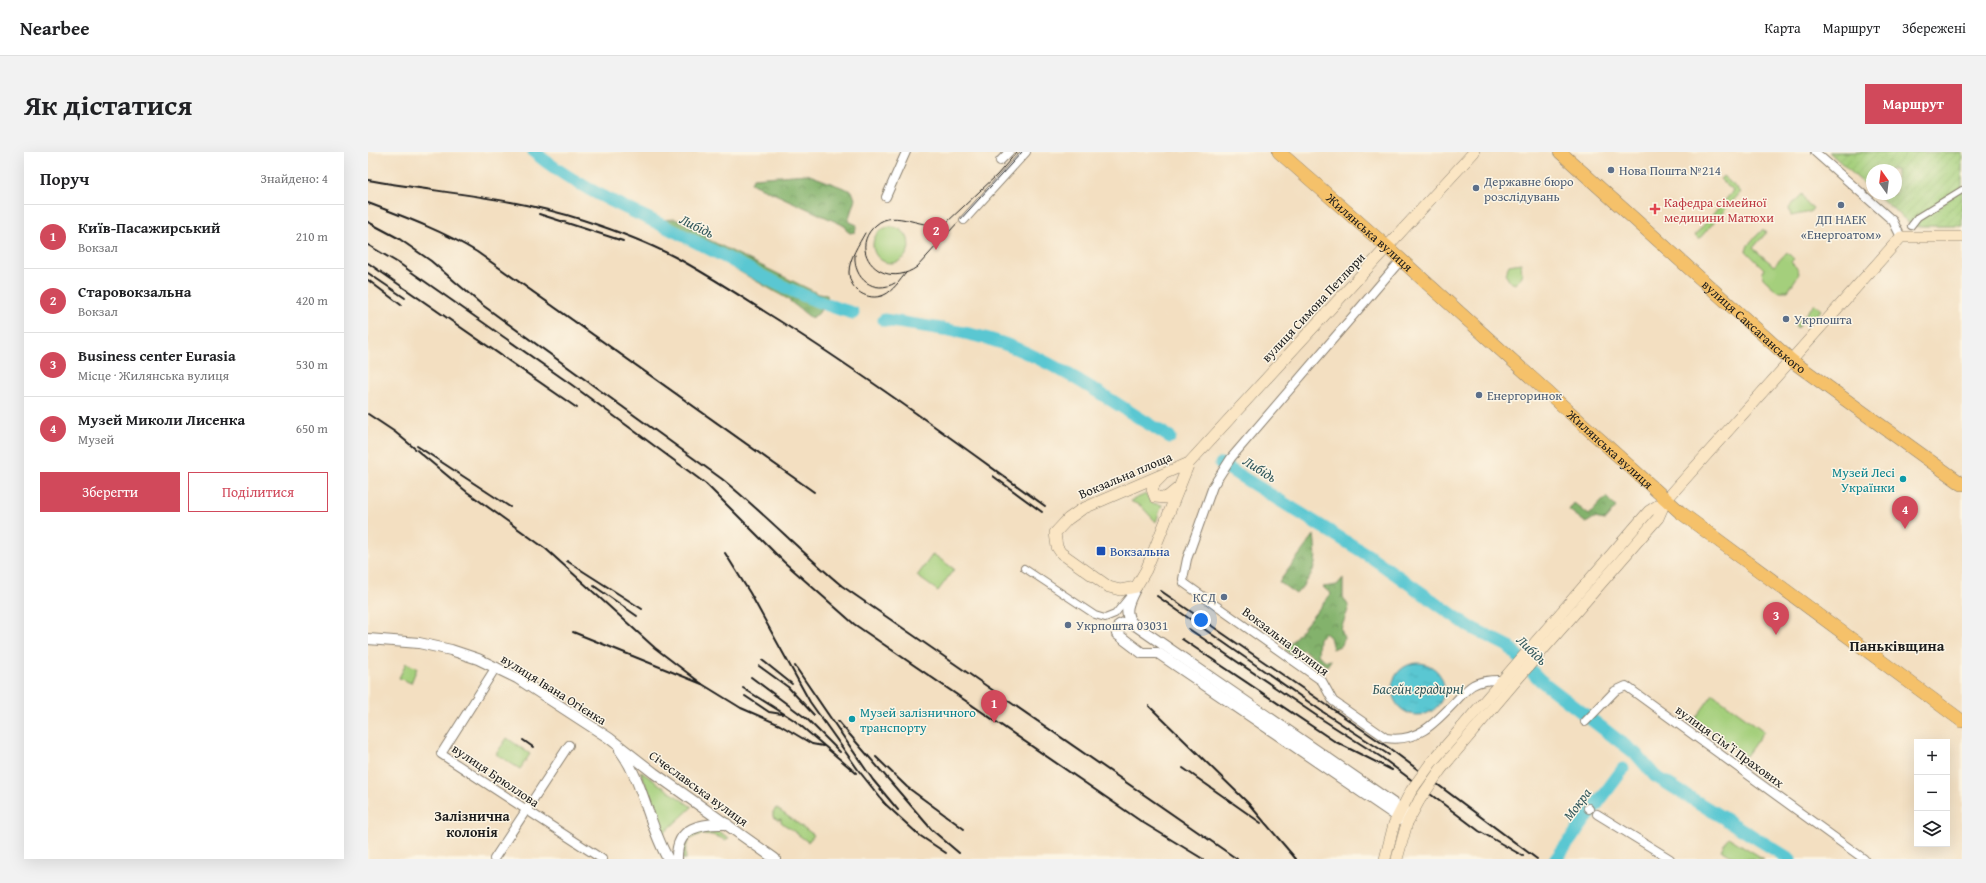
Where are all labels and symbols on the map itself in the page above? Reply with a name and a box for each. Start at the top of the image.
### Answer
place label: Нова Пошта №214 [1619,161,1721,180]
north arrow [1866,164,1902,200]
marker: Нова Пошта №214 [1606,165,1616,175]
place label: Державне бюро розслідувань [1483,172,1574,206]
marker: Державне бюро розслідувань [1471,183,1481,193]
street label: Жилянська вулиця [1321,188,1417,276]
place label: Кафедра сімейної медицини Матюхи [1664,193,1774,227]
marker: ДП НАЕК «Енергоатом» [1836,200,1846,210]
marker: Кафедра сімейної медицини Матюхи [1649,203,1661,215]
water label: Либідь [676,209,718,243]
place label: ДП НАЕК «Енергоатом» [1801,210,1881,244]
pin: 2 [923,217,949,250]
street label: вулиця Симона Петлюри [1257,248,1370,367]
street label: вулиця Саксаганського [1698,275,1810,378]
place label: Укрпошта [1794,310,1853,329]
marker: Укрпошта [1781,314,1791,324]
place label: Енергоринок [1487,386,1562,405]
marker: Енергоринок [1474,390,1484,400]
street label: Жилянська вулиця [1562,405,1658,494]
street label: Вокзальна площа [1076,447,1176,504]
water label: Либідь [1239,451,1281,487]
place label: Музей Лесі Українки [1832,463,1895,497]
marker: Музей Лесі Українки [1898,474,1908,484]
pin: 4 [1892,496,1918,529]
place label: Вокзальна [1110,542,1170,561]
marker: Вокзальна [1095,545,1107,557]
place label: КСД [1193,588,1216,607]
marker: КСД [1219,592,1229,602]
street label: Вокзальна вулиця [1238,602,1333,681]
pin: 3 [1763,602,1789,635]
your location [1191,610,1211,630]
place label: Укрпошта 03031 [1076,616,1168,635]
marker: Укрпошта 03031 [1063,620,1073,630]
water label: Либідь [1512,630,1552,670]
district label: Паньківщина [1850,635,1945,656]
street label: вулиця Івана Огієнка [497,649,611,730]
water label: Басейн градирні [1373,679,1464,699]
pin: 1 [981,690,1007,723]
street label: вулиця Сімʼї Прахових [1672,700,1788,793]
place label: Музей залізничного транспорту [860,703,976,737]
marker: Музей залізничного транспорту [847,714,857,724]
street label: вулиця Брюллова [448,739,544,812]
street label: Січеславська вулиця [645,746,753,831]
water label: Мокра [1558,783,1596,824]
district label: Залізнична колонія [434,806,511,842]

